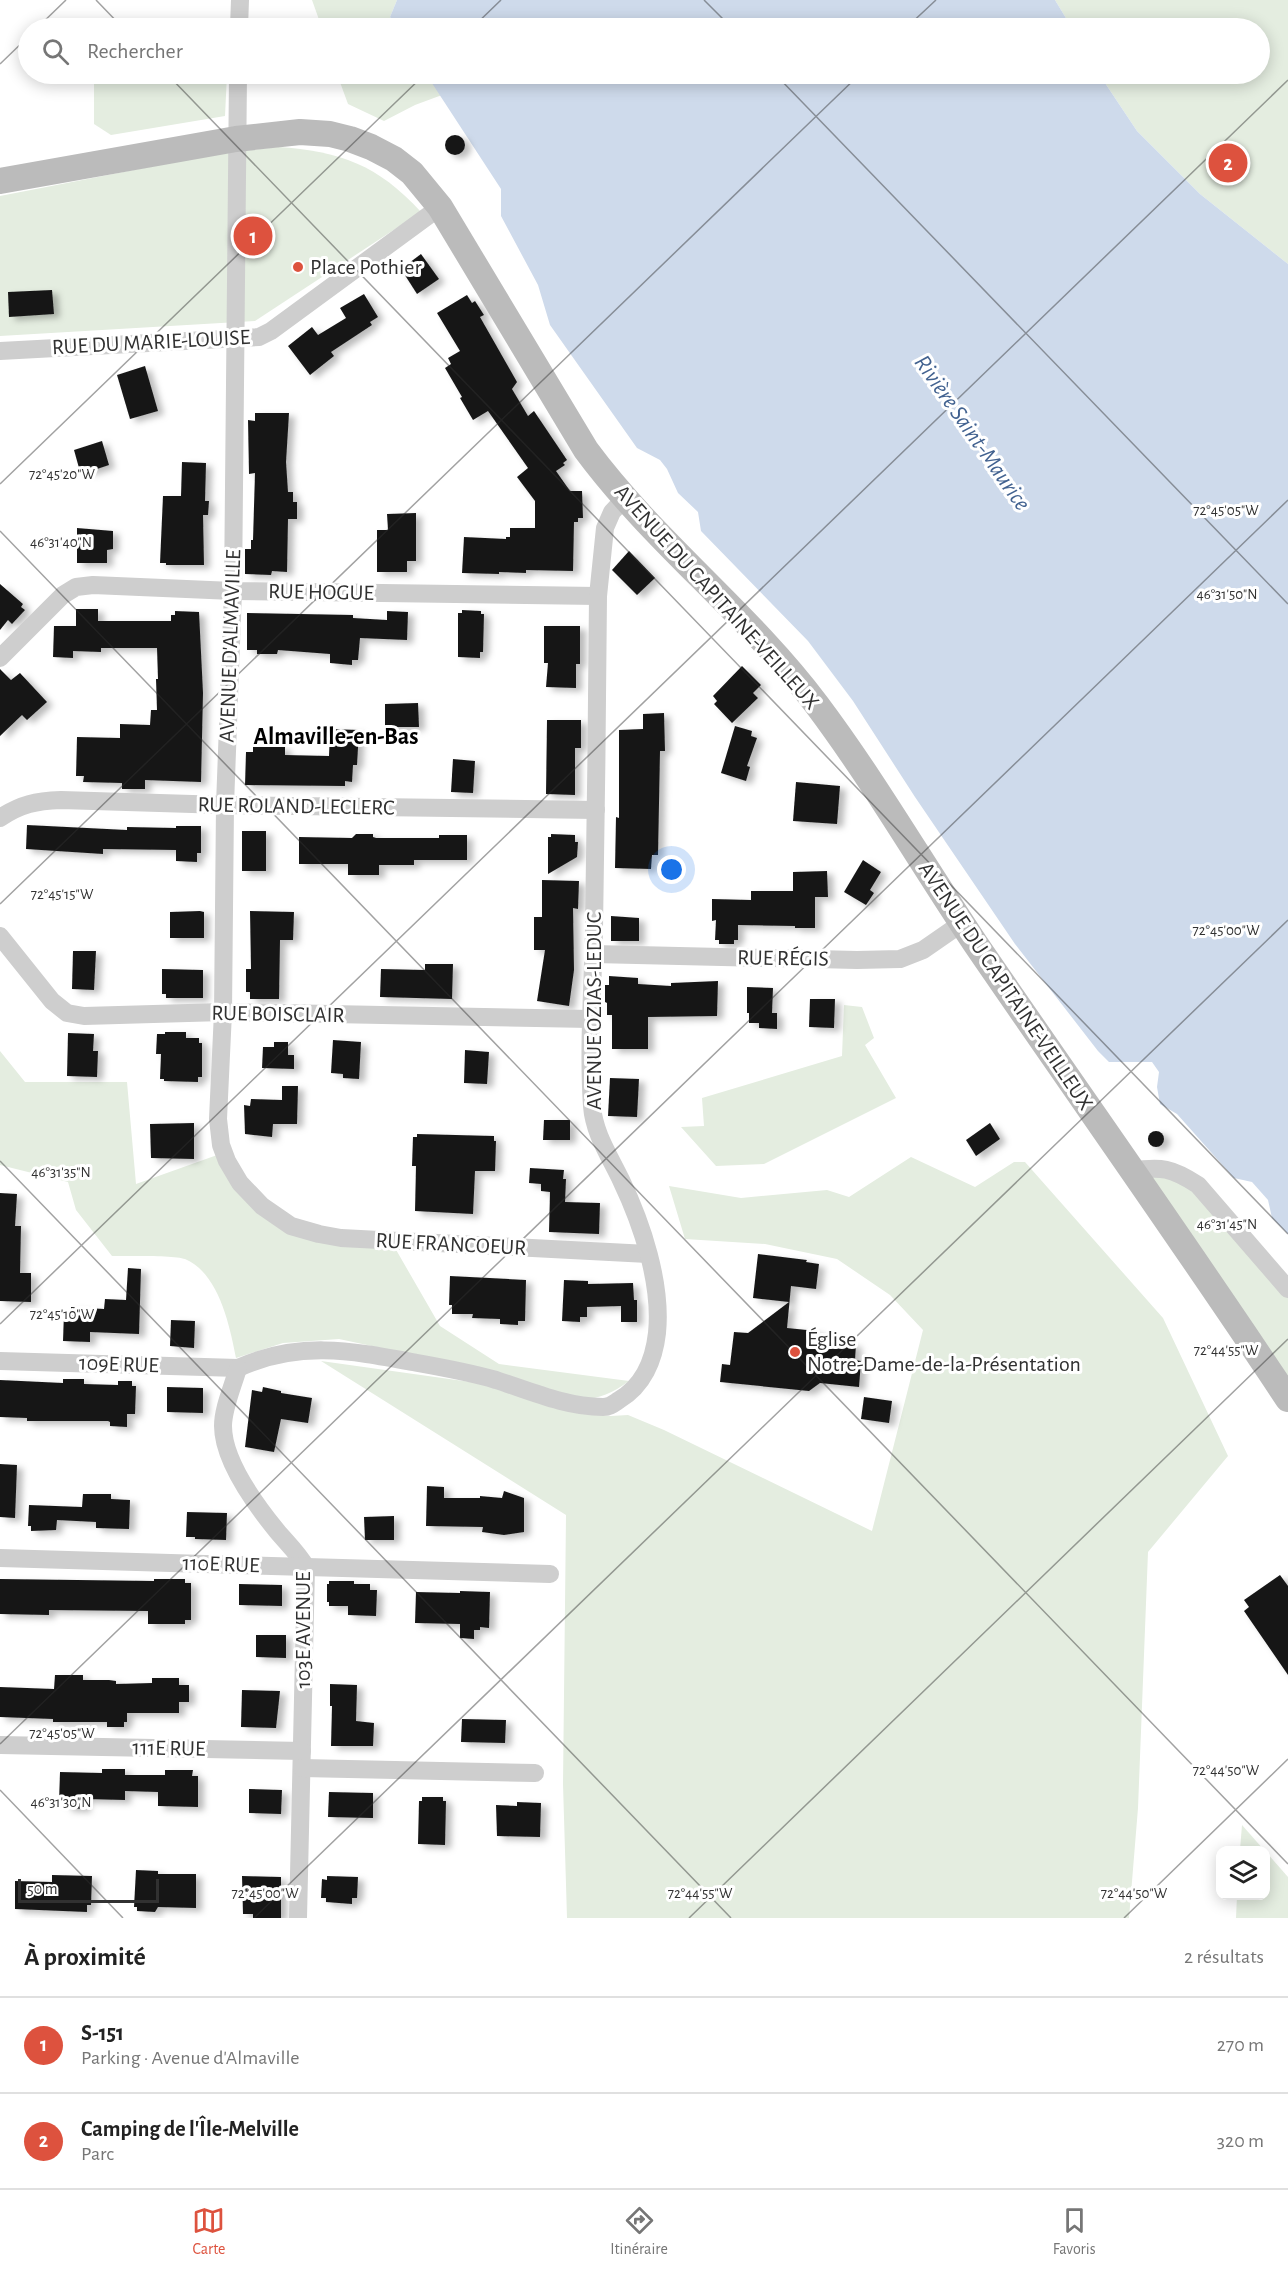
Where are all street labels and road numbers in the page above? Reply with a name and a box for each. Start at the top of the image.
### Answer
street label: RUE DU MARIE-LOUISE [51,326,251,358]
street label: AVENUE DU CAPITAINE-VEILLEUX [611,480,823,714]
street label: AVENUE D'ALMAVILLE [216,549,244,743]
street label: RUE HOGUE [268,580,375,604]
street label: RUE ROLAND-LECLERC [197,793,395,819]
street label: AVENUE DU CAPITAINE-VEILLEUX [915,858,1097,1114]
street label: AVENUE OZIAS-LEDUC [583,912,605,1110]
street label: RUE RÉGIS [737,945,829,970]
street label: RUE BOISCLAIR [211,1002,345,1026]
street label: RUE FRANCOEUR [375,1229,527,1259]
street label: 109E RUE [79,1352,160,1376]
street label: 110E RUE [182,1552,260,1576]
street label: 103E AVENUE [292,1571,314,1689]
street label: 111E RUE [132,1736,206,1760]

